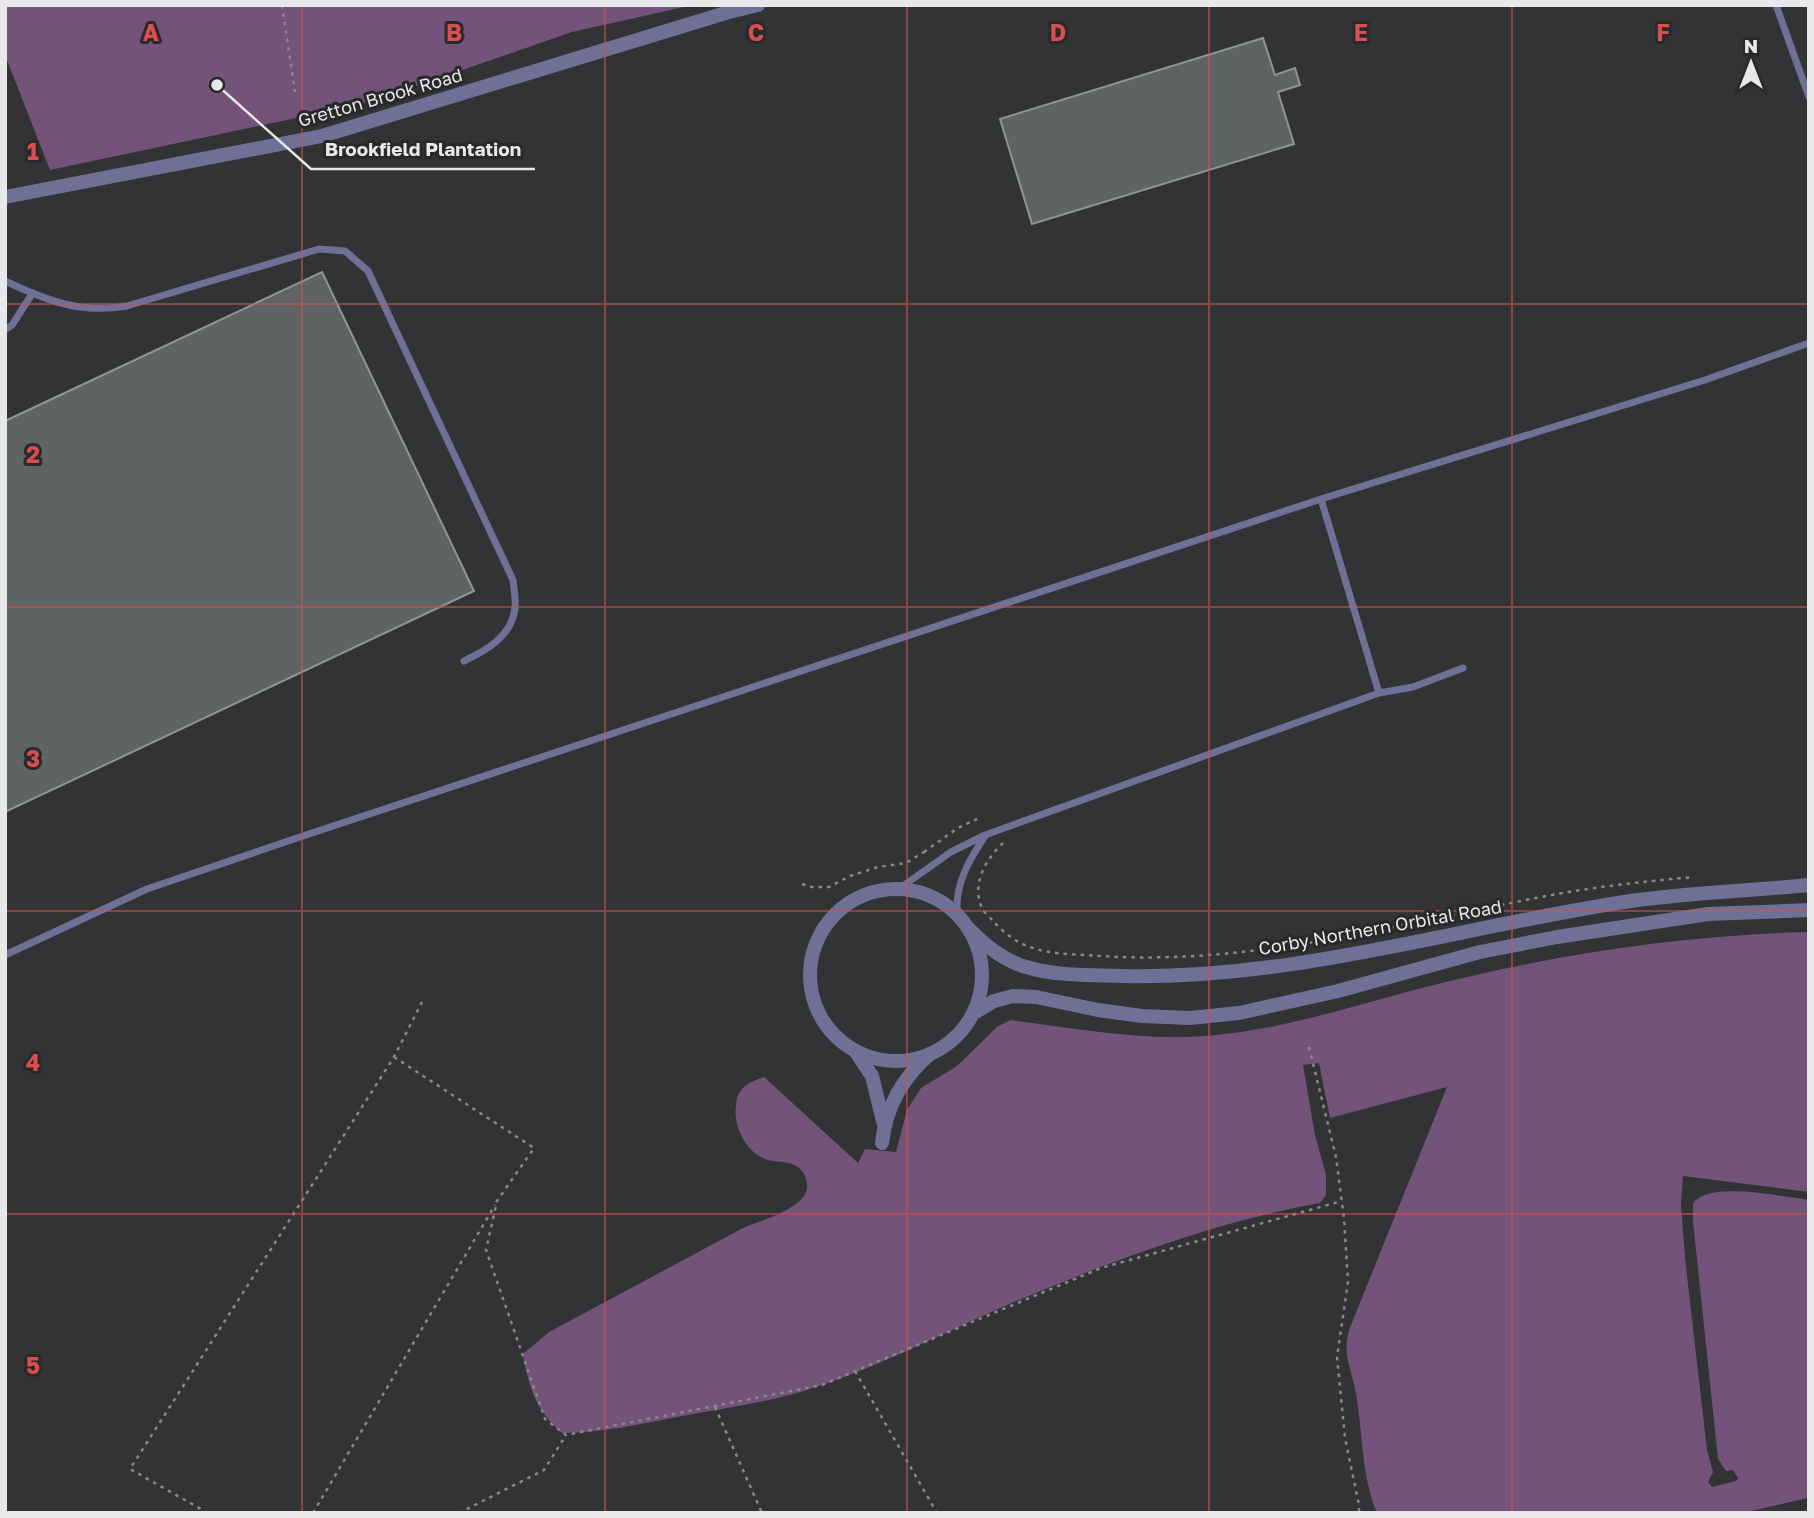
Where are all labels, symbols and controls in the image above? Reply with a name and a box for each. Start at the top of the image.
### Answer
text: A [143,18,160,46]
text: B [446,18,462,46]
text: C [748,18,764,46]
text: D [1050,18,1066,46]
text: E [1354,18,1368,46]
text: F [1656,18,1670,46]
north arrow [1716,28,1786,98]
text: N [1744,34,1758,57]
street label: Gretton Brook Road [295,63,465,131]
callout: Brookfield Plantation [311,129,535,169]
text: 1 [27,137,39,165]
text: Brookfield Plantation [325,137,521,160]
text: 2 [26,440,40,468]
text: 3 [26,744,40,772]
street label: Corby Northern Orbital Road [1257,895,1503,959]
text: 4 [26,1048,40,1076]
text: 5 [26,1351,40,1379]

